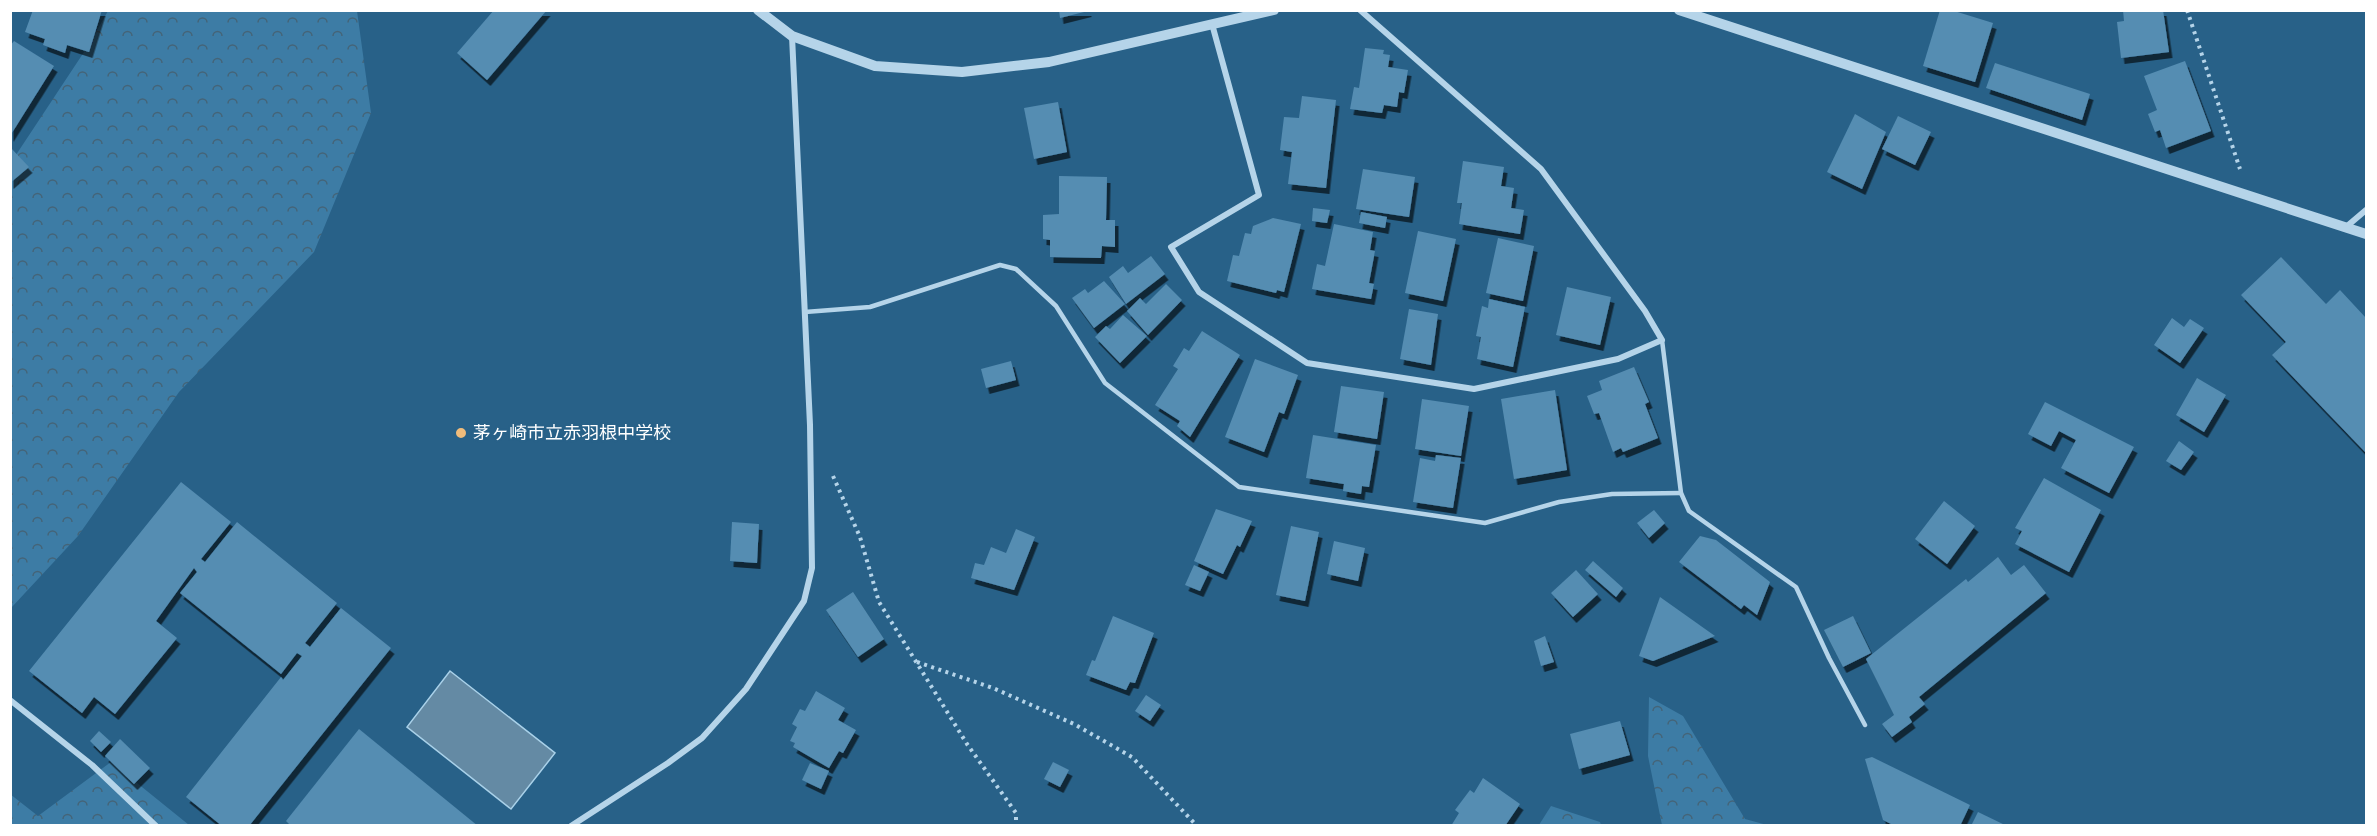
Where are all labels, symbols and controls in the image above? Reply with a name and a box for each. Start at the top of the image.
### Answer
place label: 茅ヶ崎市立赤羽根中学校 [473,422,671,444]
marker: 茅ヶ崎市立赤羽根中学校 [454,426,468,440]

